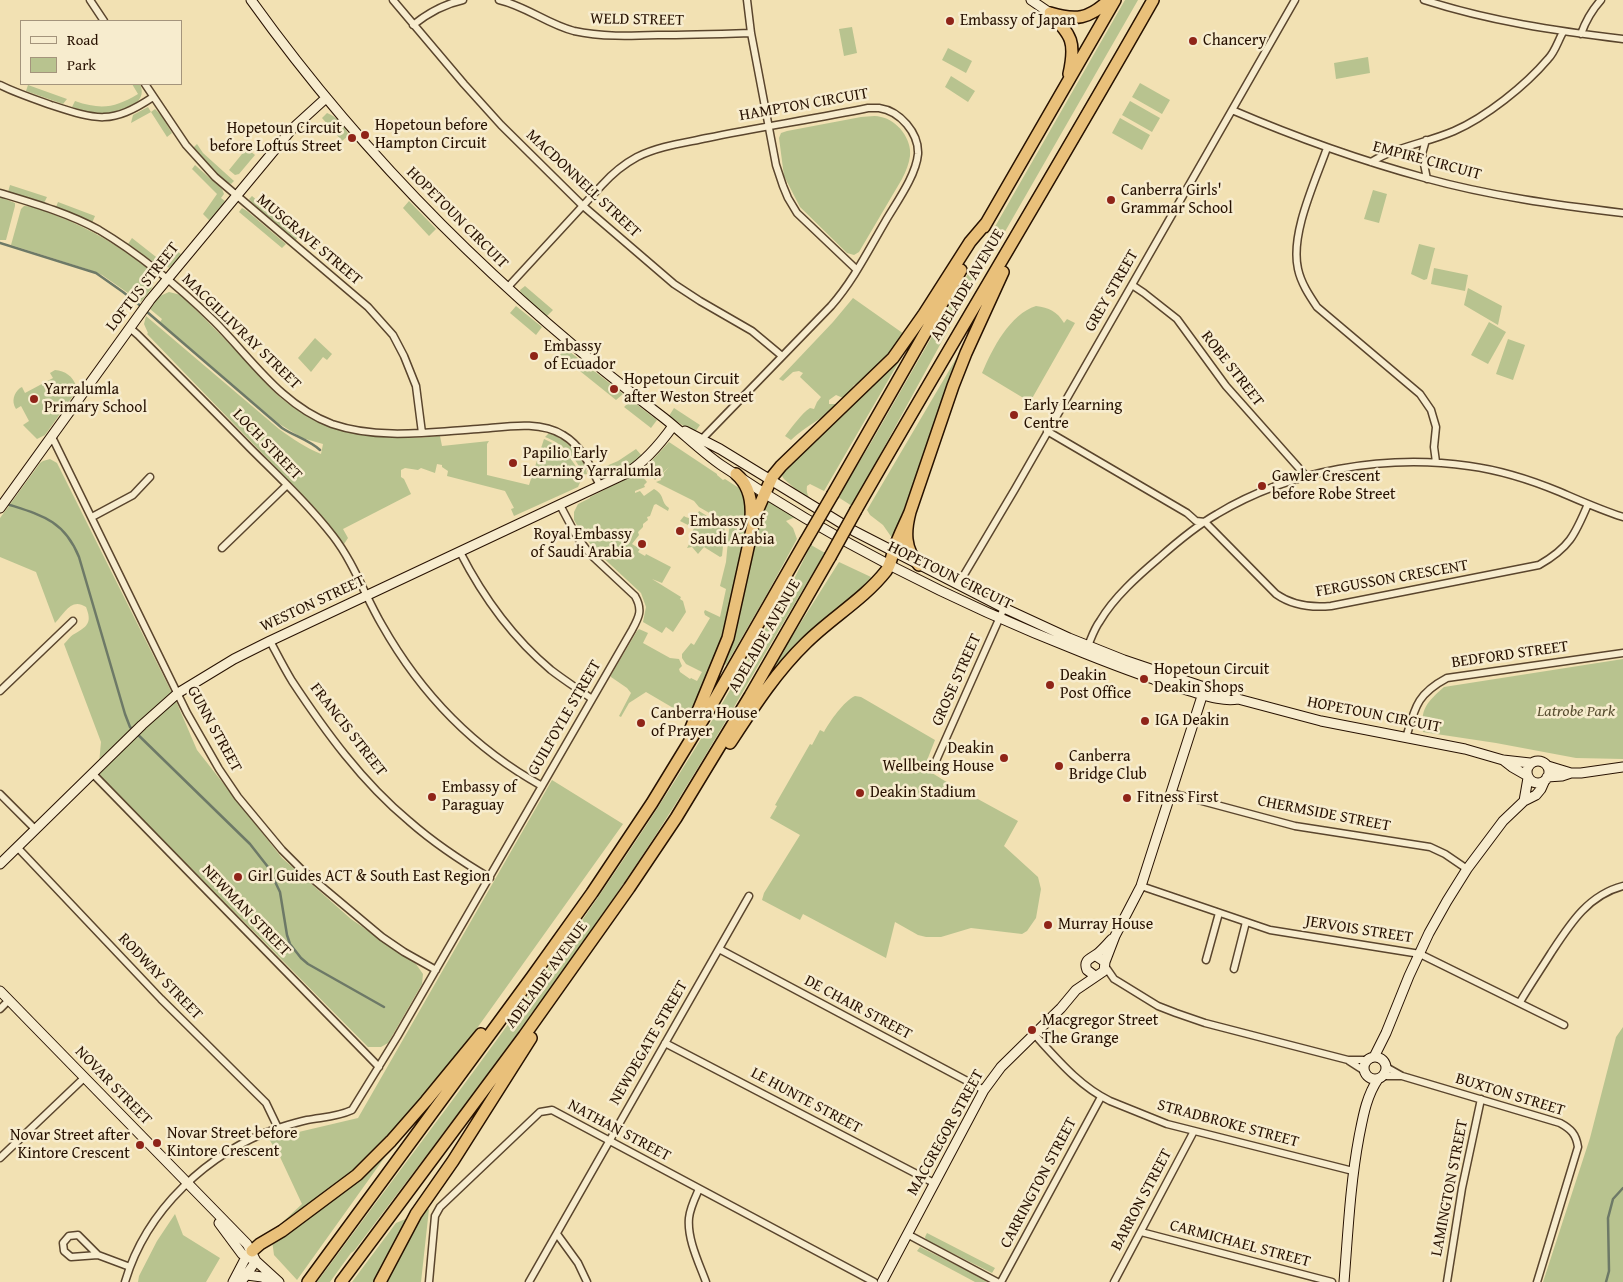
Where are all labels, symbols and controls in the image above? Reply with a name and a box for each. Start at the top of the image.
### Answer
street label: WELD STREET [590,10,684,30]
place label: Embassy of Japan [960,11,1076,31]
marker: Embassy of Japan [944,15,956,27]
legend [20,20,182,85]
text: Road [67,29,98,50]
place label: Chancery [1203,31,1266,51]
marker: Chancery [1187,35,1199,47]
text: Park [67,54,96,75]
street label: HAMPTON CIRCUIT [738,84,870,126]
place label: Hopetoun before Hampton Circuit [375,116,488,154]
place label: Hopetoun Circuit before Loftus Street [210,119,342,157]
street label: MACDONNELL STREET [522,126,644,242]
marker: Hopetoun before Hampton Circuit [359,129,371,141]
marker: Hopetoun Circuit before Loftus Street [346,132,358,144]
street label: EMPIRE CIRCUIT [1371,137,1483,185]
street label: HOPETOUN CIRCUIT [402,163,512,273]
place label: Canberra Girls' Grammar School [1121,181,1233,219]
street label: MUSGRAVE STREET [252,190,366,290]
marker: Canberra Girls' Grammar School [1105,194,1117,206]
street label: ADELAIDE AVENUE [927,225,1009,345]
street label: LOFTUS STREET [102,239,184,335]
street label: GREY STREET [1081,247,1143,335]
street label: MACGILLIVRAY STREET [177,270,305,394]
street label: ROBE STREET [1196,327,1268,411]
place label: Embassy of Ecuador [544,337,616,375]
marker: Embassy of Ecuador [528,350,540,362]
place label: Hopetoun Circuit after Weston Street [624,370,754,408]
place label: Yarralumla Primary School [44,380,147,418]
marker: Hopetoun Circuit after Weston Street [608,383,620,395]
marker: Yarralumla Primary School [28,393,40,405]
place label: Early Learning Centre [1024,396,1122,434]
street label: LOCH STREET [228,405,306,485]
marker: Early Learning Centre [1008,409,1020,421]
place label: Papilio Early Learning Yarralumla [523,444,662,482]
marker: Papilio Early Learning Yarralumla [507,457,519,469]
place label: Gawler Crescent before Robe Street [1272,467,1396,505]
marker: Gawler Crescent before Robe Street [1256,480,1268,492]
place label: Embassy of Saudi Arabia [690,512,775,550]
place label: Royal Embassy of Saudi Arabia [531,525,632,563]
marker: Embassy of Saudi Arabia [674,525,686,537]
marker: Royal Embassy of Saudi Arabia [636,538,648,550]
street label: HOPETOUN CIRCUIT [885,538,1015,614]
street label: FERGUSSON CRESCENT [1314,556,1470,602]
street label: WESTON STREET [258,571,368,637]
street label: ADELAIDE AVENUE [725,576,805,696]
street label: GROSE STREET [928,631,986,729]
street label: BEDFORD STREET [1450,637,1570,673]
street label: GUILFOYLE STREET [524,657,606,779]
place label: Hopetoun Circuit Deakin Shops [1154,660,1269,698]
place label: Deakin Post Office [1060,666,1131,704]
marker: Hopetoun Circuit Deakin Shops [1138,673,1150,685]
street label: FRANCIS STREET [306,679,390,781]
marker: Deakin Post Office [1044,679,1056,691]
street label: GUNN STREET [182,683,246,775]
street label: HOPETOUN CIRCUIT [1305,693,1443,737]
park label: Latrobe Park [1537,702,1615,722]
place label: Canberra House of Prayer [651,704,757,742]
place label: IGA Deakin [1155,711,1229,731]
marker: IGA Deakin [1139,715,1151,727]
marker: Canberra House of Prayer [635,717,647,729]
place label: Deakin Wellbeing House [882,739,994,777]
place label: Canberra Bridge Club [1069,747,1147,785]
marker: Deakin Wellbeing House [998,752,1010,764]
marker: Canberra Bridge Club [1053,760,1065,772]
place label: Embassy of Paraguay [442,778,516,816]
place label: Deakin Stadium [870,783,976,803]
marker: Deakin Stadium [854,787,866,799]
place label: Fitness First [1137,788,1219,808]
marker: Embassy of Paraguay [426,791,438,803]
marker: Fitness First [1121,792,1133,804]
street label: CHERMSIDE STREET [1256,792,1392,836]
street label: NEWMAN STREET [197,861,295,961]
place label: Girl Guides ACT & South East Region [248,867,490,887]
marker: Girl Guides ACT & South East Region [232,871,244,883]
street label: JERVOIS STREET [1304,912,1414,948]
place label: Murray House [1058,915,1153,935]
street label: ADELAIDE AVENUE [502,918,592,1032]
marker: Murray House [1042,919,1054,931]
street label: RODWAY STREET [114,930,206,1024]
street label: DE CHAIR STREET [801,972,915,1044]
street label: NEWDEGATE STREET [606,978,692,1108]
place label: Macgregor Street The Grange [1042,1011,1158,1049]
marker: Macgregor Street The Grange [1026,1024,1038,1036]
street label: NOVAR STREET [71,1043,155,1129]
street label: LE HUNTE STREET [747,1064,865,1138]
street label: MACGREGOR STREET [903,1067,989,1199]
street label: BUXTON STREET [1453,1069,1567,1121]
street label: NATHAN STREET [564,1096,674,1166]
street label: STRADBROKE STREET [1155,1096,1301,1152]
street label: CARRINGTON STREET [996,1114,1082,1252]
street label: LAMINGTON STREET [1427,1118,1473,1258]
place label: Novar Street before Kintore Crescent [167,1124,298,1162]
place label: Novar Street after Kintore Crescent [10,1126,130,1164]
marker: Novar Street before Kintore Crescent [151,1137,163,1149]
marker: Novar Street after Kintore Crescent [134,1139,146,1151]
street label: BARRON STREET [1107,1146,1177,1254]
street label: CARMICHAEL STREET [1168,1216,1312,1272]

